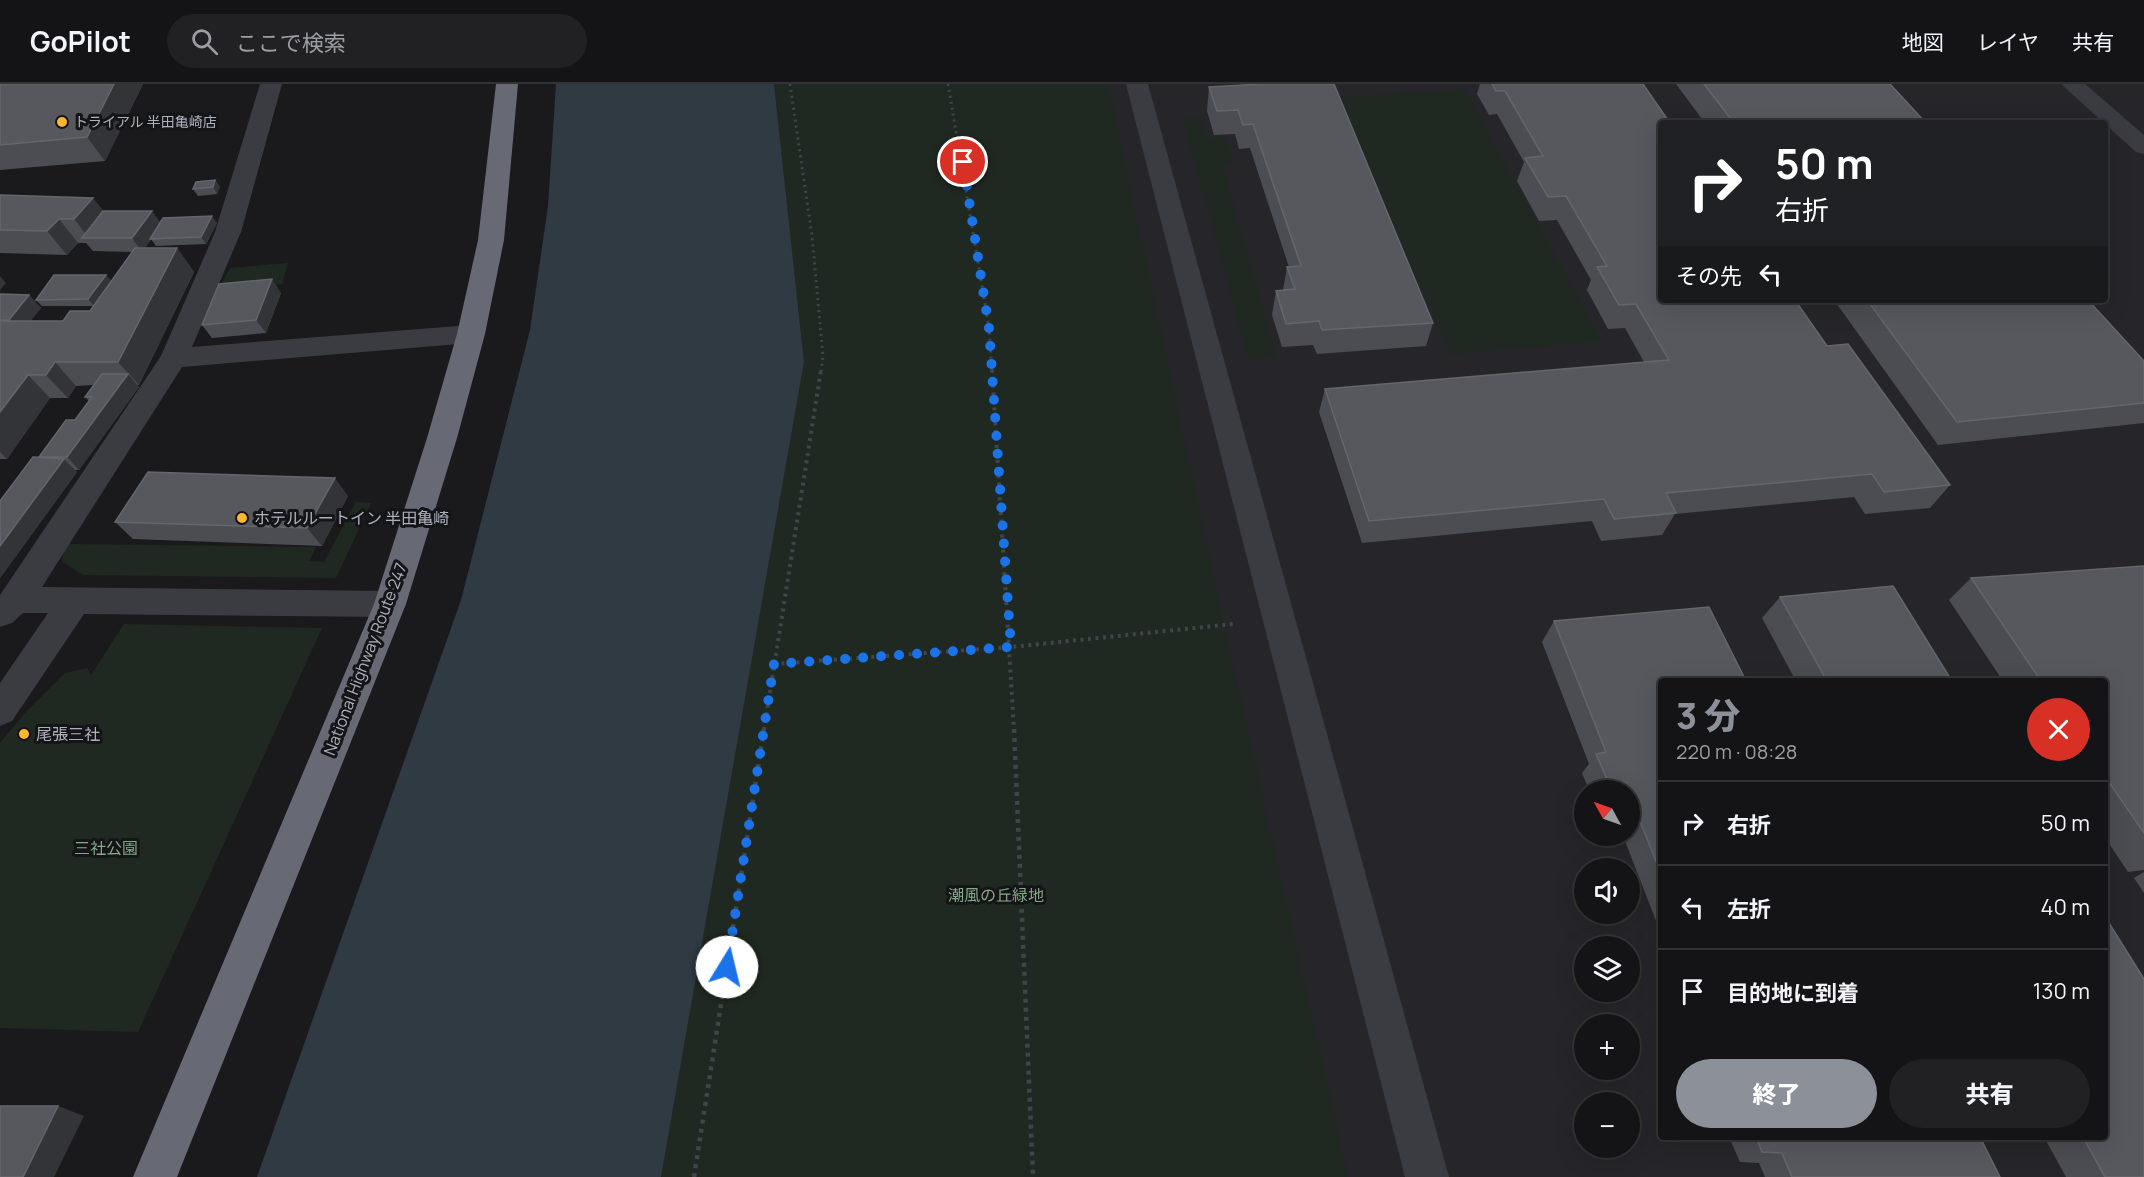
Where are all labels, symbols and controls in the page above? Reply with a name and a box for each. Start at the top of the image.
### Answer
search box [167,14,587,68]
text: GoPilot [30,22,131,60]
icon: search [188,25,221,58]
text: ここで検索 [236,28,346,58]
text: 地図 [1902,28,1944,56]
text: レイヤ [1977,28,2039,56]
text: 共有 [2072,28,2114,56]
place label: トライアル 半田亀崎店 [74,112,217,131]
marker: トライアル 半田亀崎店 [55,115,69,129]
text: 50 m [1775,134,1873,192]
pin [937,136,988,187]
icon: right [1676,144,1754,222]
icon: arrive [946,145,979,178]
text: 右折 [1775,191,1829,228]
icon: left [1754,258,1787,291]
text: その先 [1676,261,1742,291]
place label: ホテルルートイン 半田亀崎 [254,507,449,529]
marker: ホテルルートイン 半田亀崎 [235,511,249,525]
street label: National Highway Route 247 [318,560,412,758]
text: 3 分 [1676,691,1740,740]
button: close [2027,698,2090,761]
place label: 尾張三社 [36,723,100,745]
marker: 尾張三社 [17,727,31,741]
text: 220 m · 08:28 [1676,738,1797,765]
north arrow [1574,780,1640,846]
map controls [1574,780,1640,1158]
icon: right [1676,807,1709,840]
text: 50 m [2041,808,2090,838]
text: 右折 [1727,810,1771,840]
park label: 三社公園 [74,837,138,859]
button: sound [1574,858,1640,924]
park label: 潮風の丘緑地 [948,884,1044,906]
icon: left [1676,891,1709,924]
text: 40 m [2041,892,2090,922]
text: 左折 [1727,894,1771,924]
position arrow [695,935,759,999]
button: layers [1574,936,1640,1002]
icon: arrive [1676,975,1709,1008]
text: 130 m [2033,976,2090,1006]
text: 目的地に到着 [1727,978,1859,1008]
button: + [1574,1014,1640,1080]
button: 終了 [1676,1059,1877,1128]
button: 共有 [1889,1059,2090,1128]
button: − [1574,1092,1640,1158]

